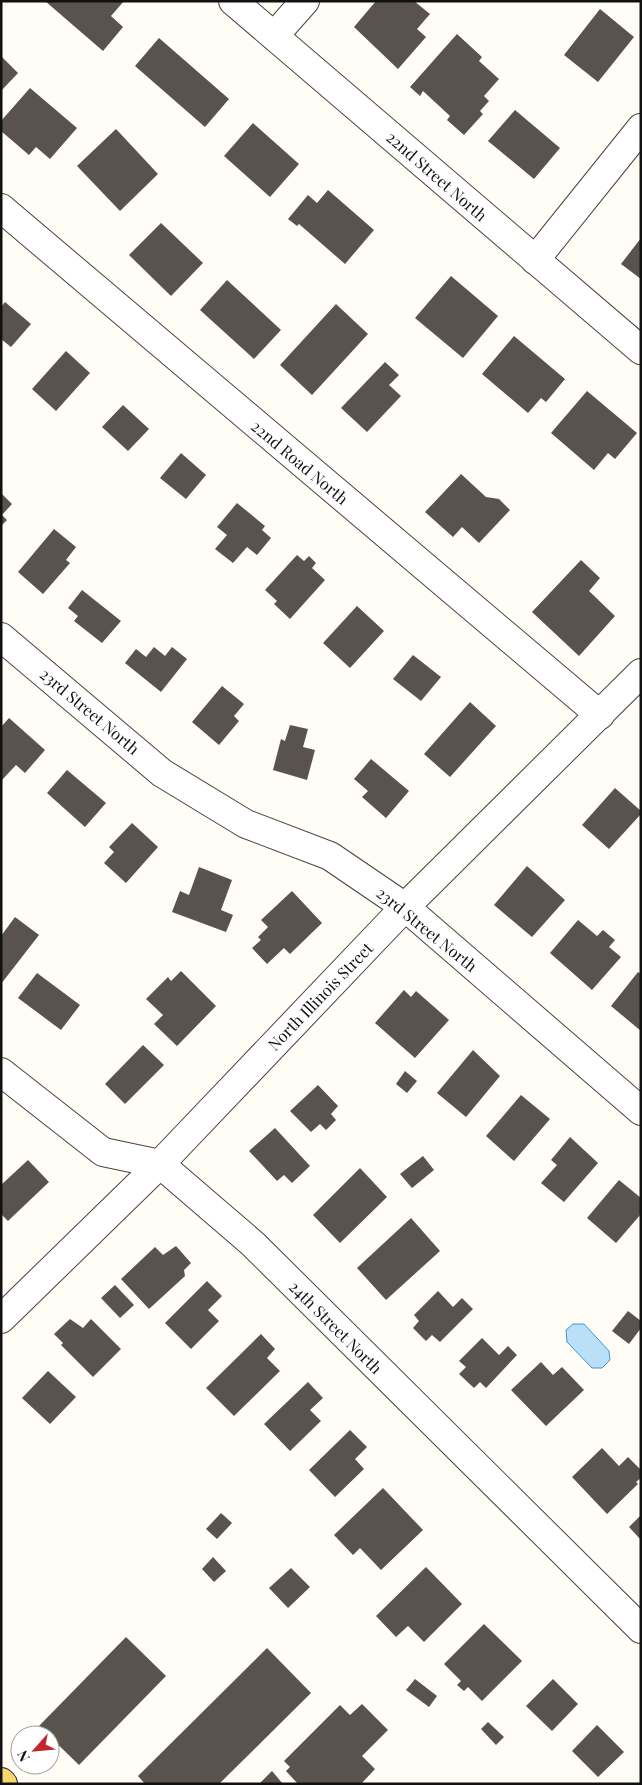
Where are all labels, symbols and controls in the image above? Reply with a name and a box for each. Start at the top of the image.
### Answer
street label: 22nd Street North [382,126,492,226]
street label: 22nd Road North [247,415,353,509]
street label: 23rd Street North [36,663,145,759]
street label: 23rd Street North [372,882,482,976]
street label: North Illinois Street [263,937,377,1054]
street label: 24th Street North [285,1276,387,1378]
north arrow [10,1725,60,1775]
text: N [12,1747,34,1765]

